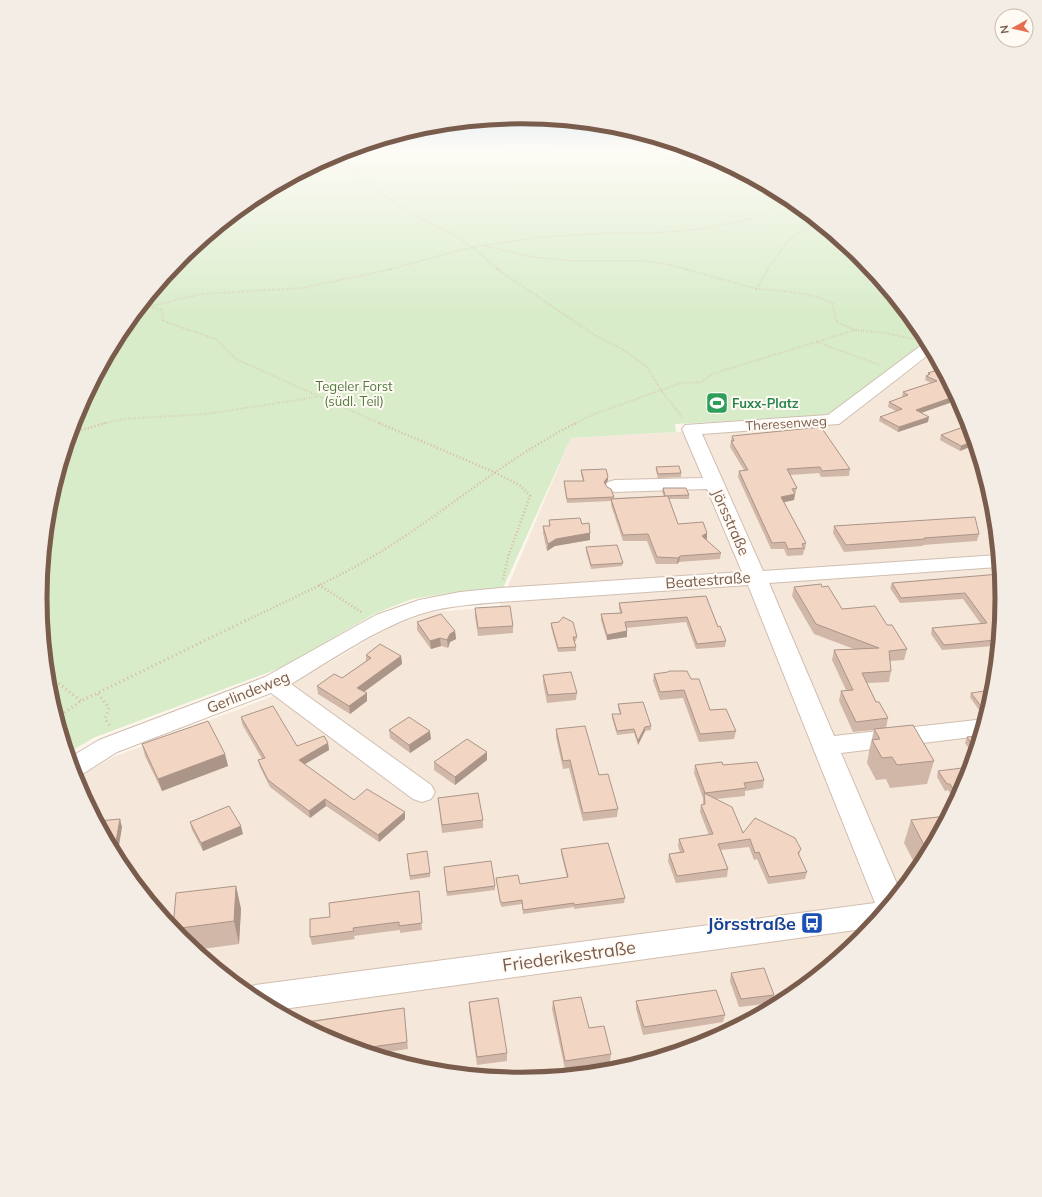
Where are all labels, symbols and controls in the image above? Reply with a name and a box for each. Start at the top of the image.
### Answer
north arrow [994,8,1034,48]
text: N [997,24,1012,34]
park label: Tegeler Forst (südl. Teil) [315,378,393,409]
sports icon: Fuxx-Platz [704,390,730,416]
place label: Fuxx-Platz [732,395,799,411]
street label: Theresenweg [745,412,827,434]
street label: Jörsstraße [708,486,754,558]
street label: Beatestraße [665,568,751,592]
street label: Gerlindeweg [204,667,292,717]
bus stop icon: Jörsstraße [799,910,825,936]
place label: Jörsstraße [707,912,796,935]
street label: Friederikestraße [501,935,637,977]

